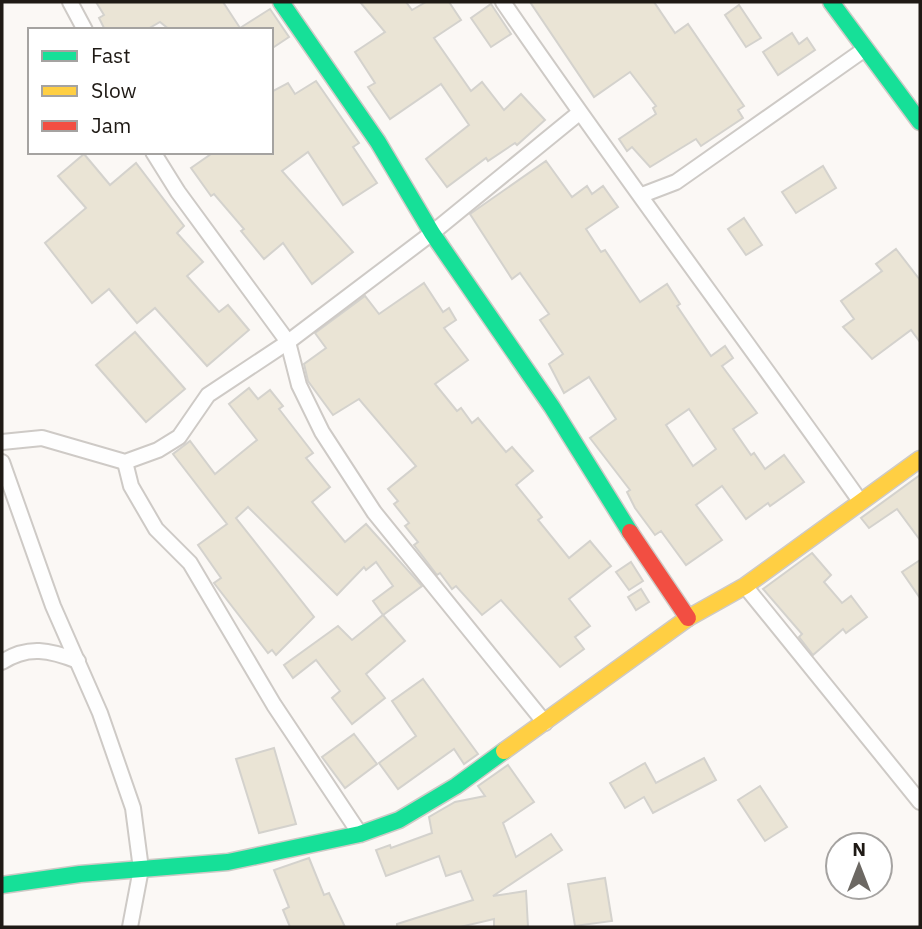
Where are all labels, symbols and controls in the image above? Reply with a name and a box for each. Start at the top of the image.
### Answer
legend [28,28,273,154]
text: Fast [91,41,131,69]
text: Slow [91,76,137,104]
text: Jam [91,111,131,139]
north arrow [824,831,894,901]
text: N [852,837,866,861]

